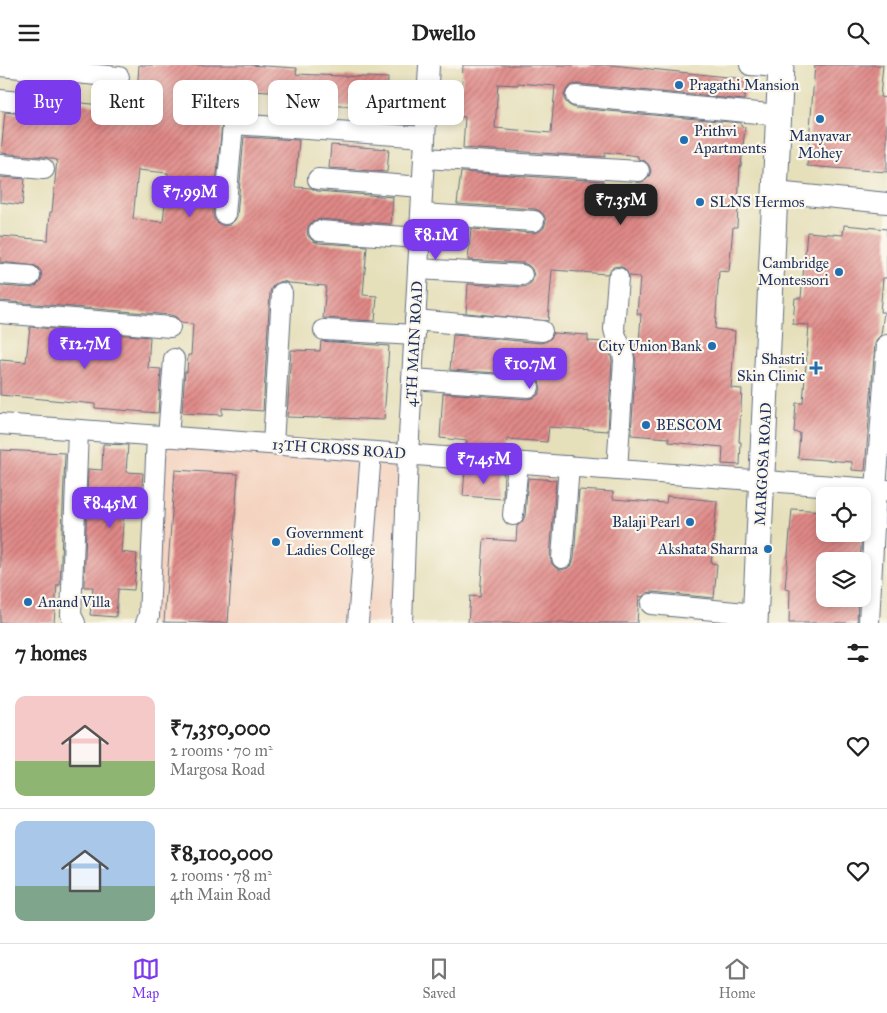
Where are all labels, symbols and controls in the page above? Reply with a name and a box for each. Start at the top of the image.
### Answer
icon: menu [15,19,43,47]
text: Dwello [412,19,475,46]
icon: search [844,19,872,47]
place label: Pragathi Mansion [689,76,799,94]
marker: Pragathi Mansion [673,79,685,91]
chip: Buy [15,80,81,125]
chip: Rent [91,80,163,125]
chip: Filters [173,80,258,125]
chip: New [268,80,338,125]
chip: Apartment [348,80,464,125]
marker: Manyavar Mohey [814,113,826,125]
place label: Prithvi Apartments [693,122,767,157]
place label: Manyavar Mohey [789,127,851,162]
marker: Prithvi Apartments [678,134,690,146]
pin: ₹7.99M [149,175,231,218]
text: ₹7.99M [163,182,217,201]
pin: ₹7.35M [580,184,662,226]
text: ₹7.35M [595,190,647,209]
place label: SLNS Hermos [710,193,805,211]
marker: SLNS Hermos [694,196,706,208]
pin: ₹8.1M [401,219,471,261]
text: ₹8.1M [414,225,458,244]
place label: Cambridge Montessori [758,254,829,289]
marker: Cambridge Montessori [833,266,845,278]
street label: 4TH MAIN ROAD [402,280,426,407]
pin: ₹12.7M [44,327,126,370]
text: ₹12.7M [59,334,111,353]
place label: City Union Bank [598,337,702,355]
marker: City Union Bank [706,340,718,352]
pin: ₹10.7M [489,347,571,390]
place label: Shastri Skin Clinic [737,350,805,385]
text: ₹10.7M [504,354,556,373]
marker: Shastri Skin Clinic [809,361,823,375]
street label: MARGOSA ROAD [751,402,775,526]
place label: BESCOM [656,416,722,434]
marker: BESCOM [640,419,652,431]
street label: 13TH CROSS ROAD [271,435,407,463]
pin: ₹7.45M [443,443,525,485]
text: ₹7.45M [457,449,511,468]
pin: ₹8.45M [69,487,151,529]
map controls [816,487,871,607]
button: locate [816,487,871,542]
text: ₹8.45M [83,493,137,512]
place label: Balaji Pearl [612,513,681,531]
marker: Balaji Pearl [684,516,696,528]
place label: Government Ladies College [286,524,375,559]
marker: Government Ladies College [270,536,282,548]
place label: Akshata Sharma [657,540,759,558]
marker: Akshata Sharma [762,543,774,555]
button: layers [816,552,871,607]
place label: Anand Villa [37,593,111,611]
marker: Anand Villa [22,596,34,608]
icon: filters [844,639,872,667]
text: 7 homes [15,640,87,666]
text: ₹7,350,000 [170,715,271,741]
icon: home [55,716,115,776]
icon: heart [844,732,872,760]
text: 2 rooms · 70 m² [170,741,273,760]
text: Margosa Road [170,760,265,779]
text: ₹8,100,000 [170,840,273,866]
icon: home [55,841,115,901]
icon: heart [844,857,872,885]
text: 2 rooms · 78 m² [170,866,272,885]
text: 4th Main Road [170,885,271,904]
tab: Map [132,955,160,1002]
tab: Saved [423,955,456,1002]
tab: Home [719,955,755,1002]

